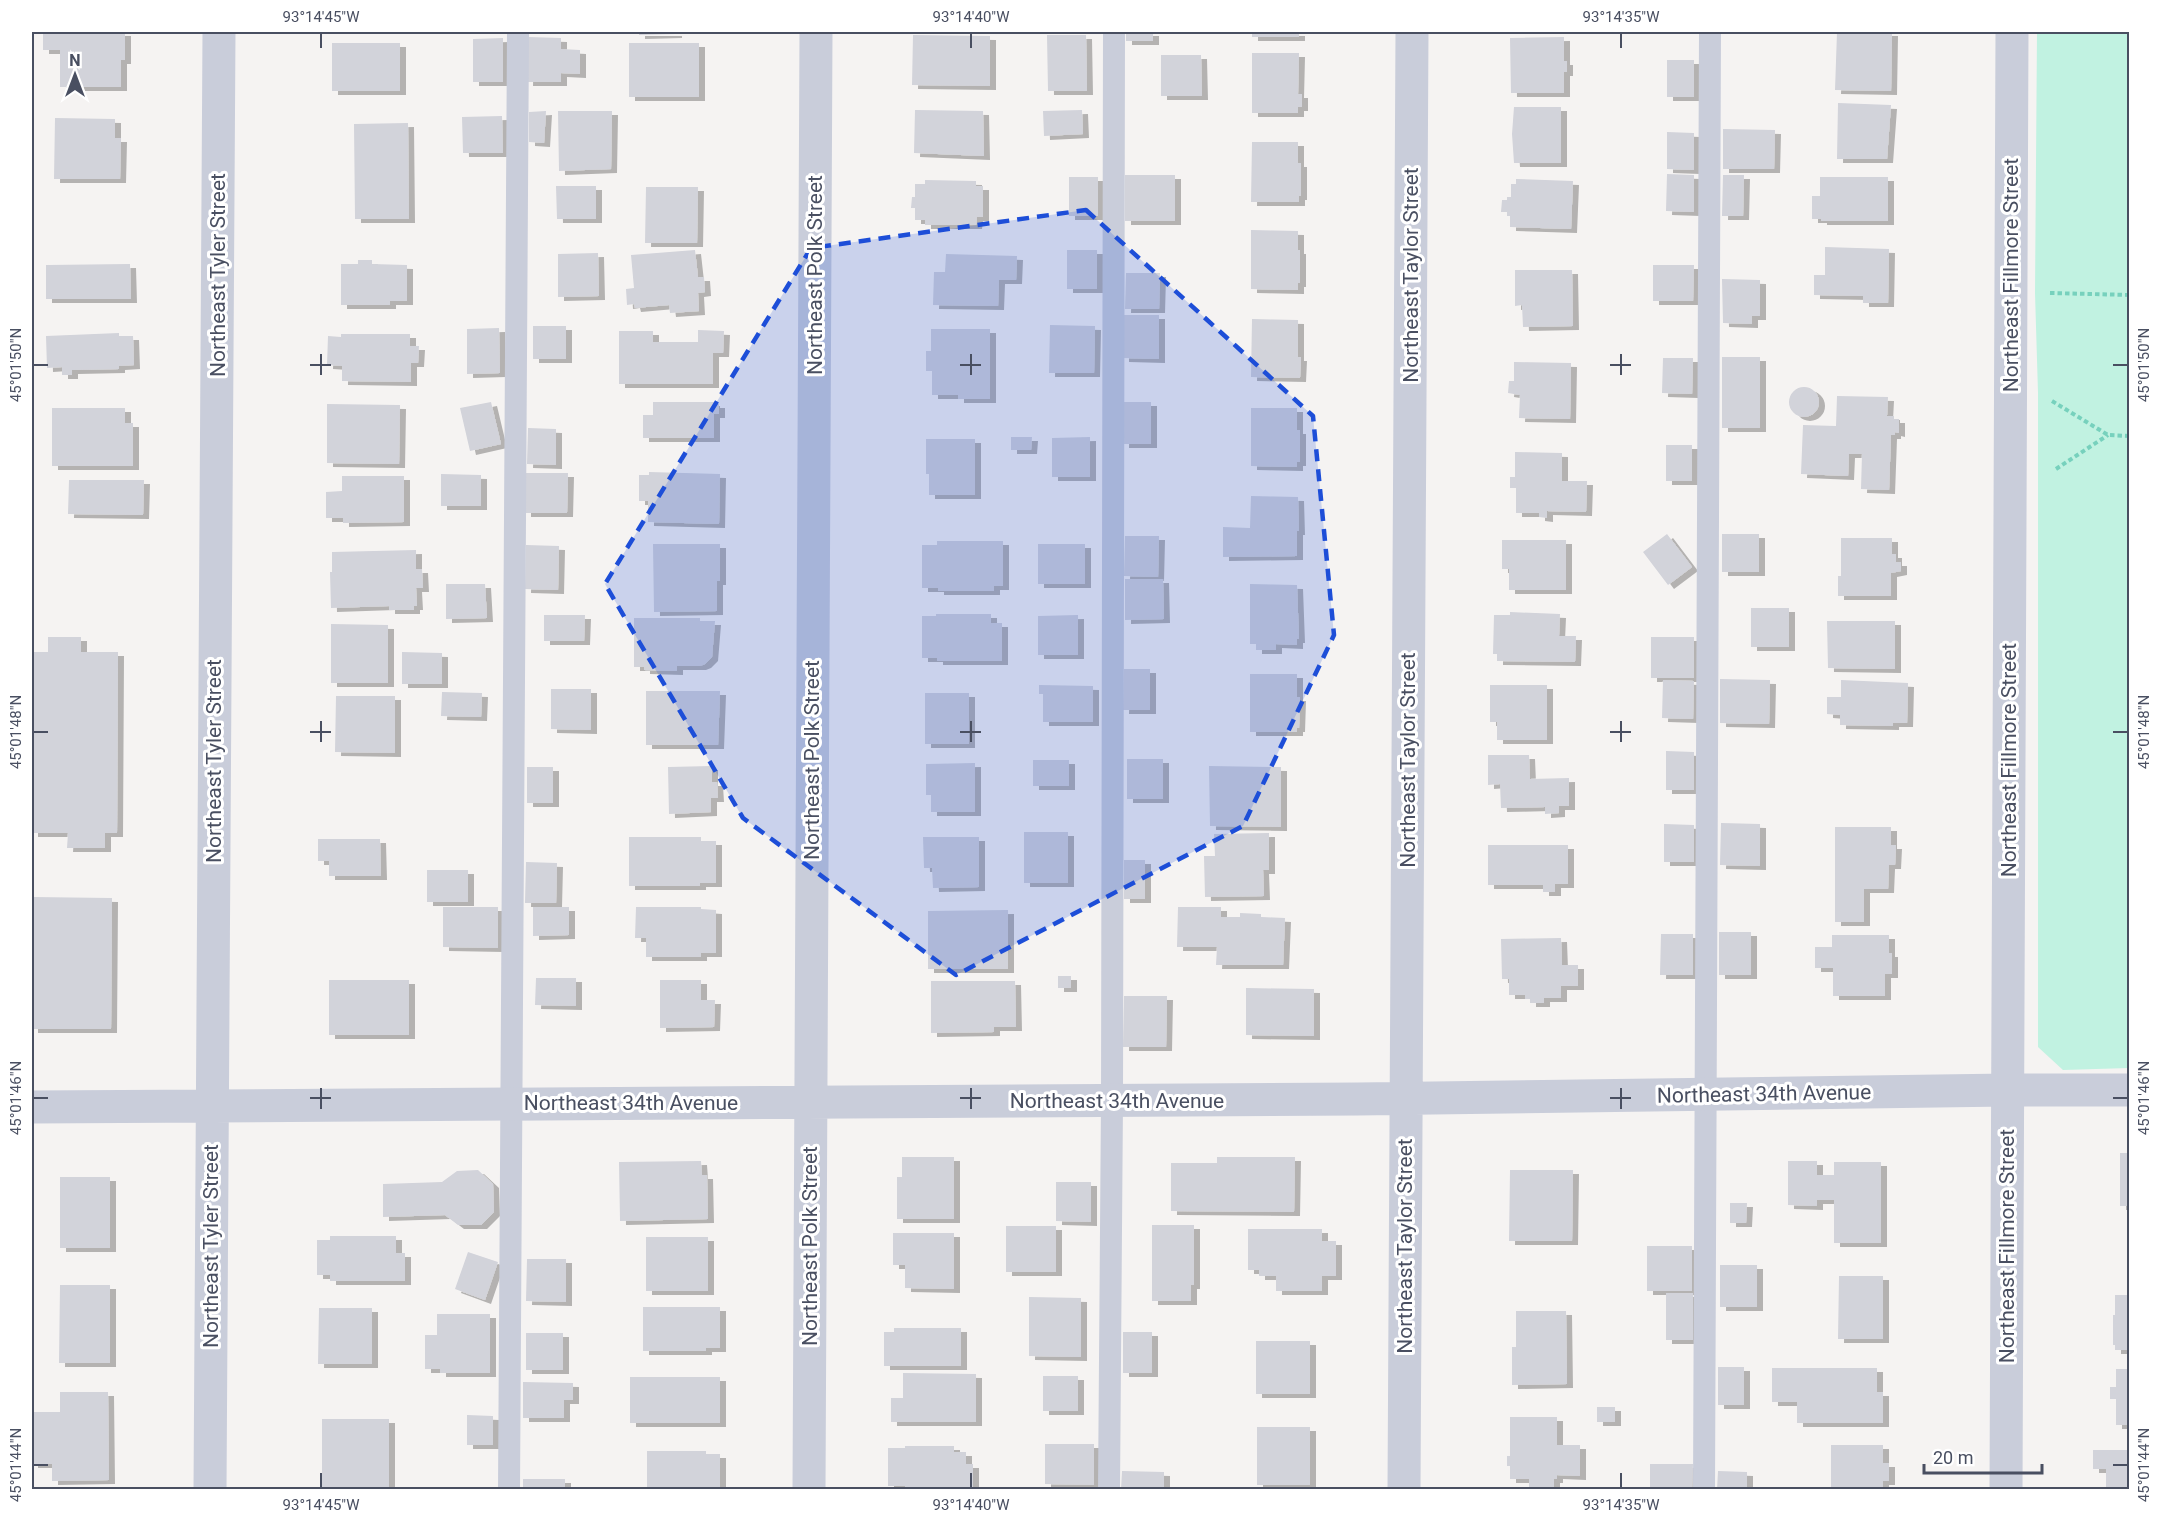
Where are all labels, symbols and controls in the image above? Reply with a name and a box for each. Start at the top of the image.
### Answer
text: 93°14'45"W [283,8,359,26]
text: 93°14'40"W [933,8,1009,26]
text: 93°14'35"W [1583,8,1659,26]
north arrow [45,45,105,105]
text: N [69,51,81,70]
street label: Northeast Fillmore Street [1999,158,2023,392]
street label: Northeast Taylor Street [1399,167,1423,383]
street label: Northeast Tyler Street [206,173,230,377]
street label: Northeast Polk Street [803,175,827,375]
text: 45°01'50"N [7,328,25,402]
text: 45°01'50"N [2135,328,2153,402]
street label: Northeast Fillmore Street [1997,643,2021,877]
street label: Northeast Taylor Street [1396,652,1420,868]
street label: Northeast Tyler Street [202,659,226,863]
street label: Northeast Polk Street [800,660,824,860]
text: 45°01'48"N [7,695,25,769]
text: 45°01'48"N [2135,695,2153,769]
text: 45°01'46"N [7,1061,25,1135]
text: 45°01'46"N [2135,1061,2153,1135]
street label: Northeast 34th Avenue [1657,1080,1871,1108]
street label: Northeast 34th Avenue [1010,1089,1224,1113]
street label: Northeast 34th Avenue [524,1091,738,1115]
street label: Northeast Fillmore Street [1995,1129,2019,1363]
street label: Northeast Taylor Street [1393,1138,1417,1354]
street label: Northeast Tyler Street [199,1144,223,1348]
street label: Northeast Polk Street [798,1146,822,1346]
text: 45°01'44"N [7,1428,25,1502]
text: 45°01'44"N [2135,1428,2153,1502]
scale bar [1924,1437,2042,1475]
text: 20 m [1933,1447,1973,1468]
text: 93°14'45"W [283,1496,359,1514]
text: 93°14'40"W [933,1496,1009,1514]
text: 93°14'35"W [1583,1496,1659,1514]

